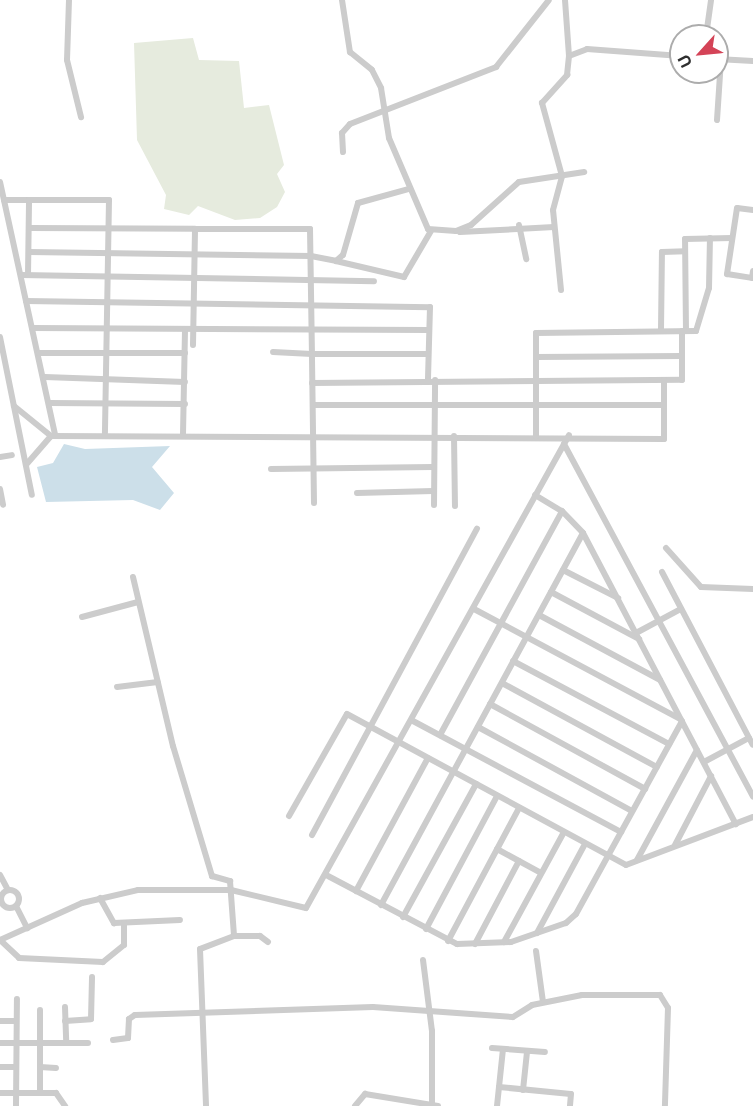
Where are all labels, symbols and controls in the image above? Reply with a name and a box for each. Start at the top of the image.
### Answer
north arrow [669,24,729,84]
text: U [673,52,696,71]

